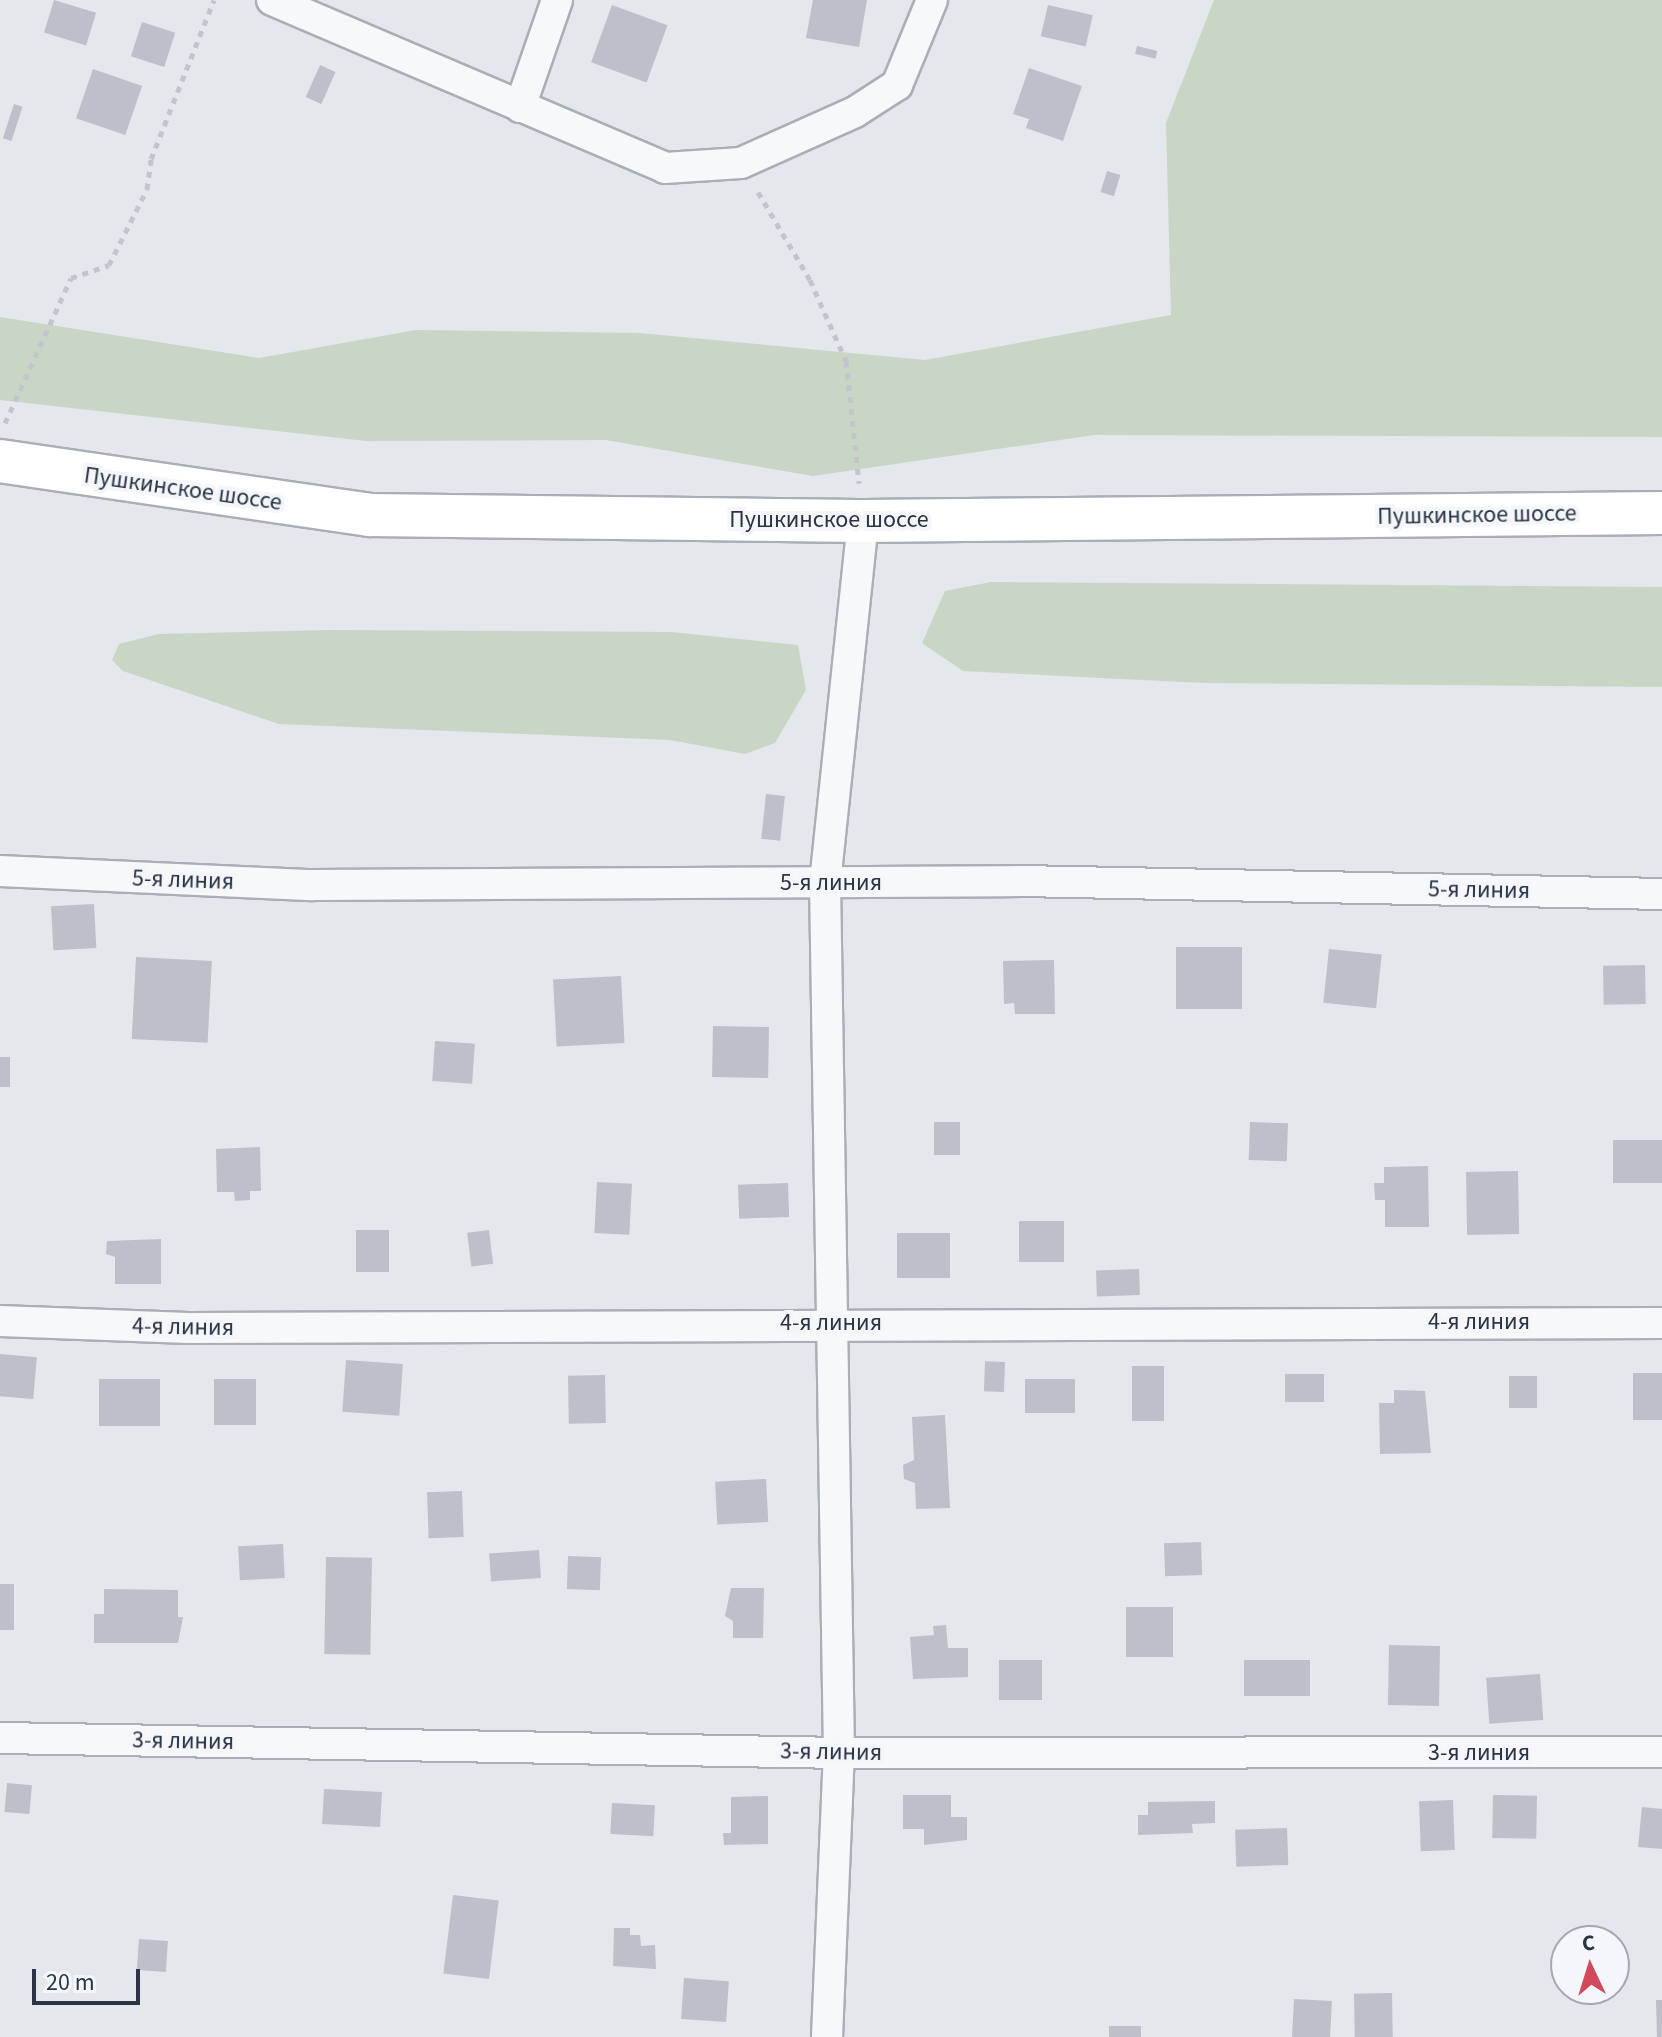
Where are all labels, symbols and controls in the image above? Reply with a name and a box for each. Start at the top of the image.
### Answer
street label: Пушкинское шоссе [82,461,284,517]
street label: Пушкинское шоссе [1377,499,1577,531]
street label: Пушкинское шоссе [729,506,929,534]
street label: 5-я линия [132,864,234,896]
street label: 5-я линия [780,869,882,897]
street label: 5-я линия [1428,875,1530,905]
street label: 4-я линия [1428,1308,1530,1336]
street label: 4-я линия [780,1309,882,1337]
street label: 4-я линия [132,1312,234,1342]
street label: 3-я линия [132,1726,234,1756]
street label: 3-я линия [780,1737,882,1767]
street label: 3-я линия [1428,1739,1530,1767]
north arrow [1550,1925,1630,2005]
text: С [1581,1927,1596,1959]
scale bar [36,1953,144,2003]
text: 20 m [46,1965,95,2000]

